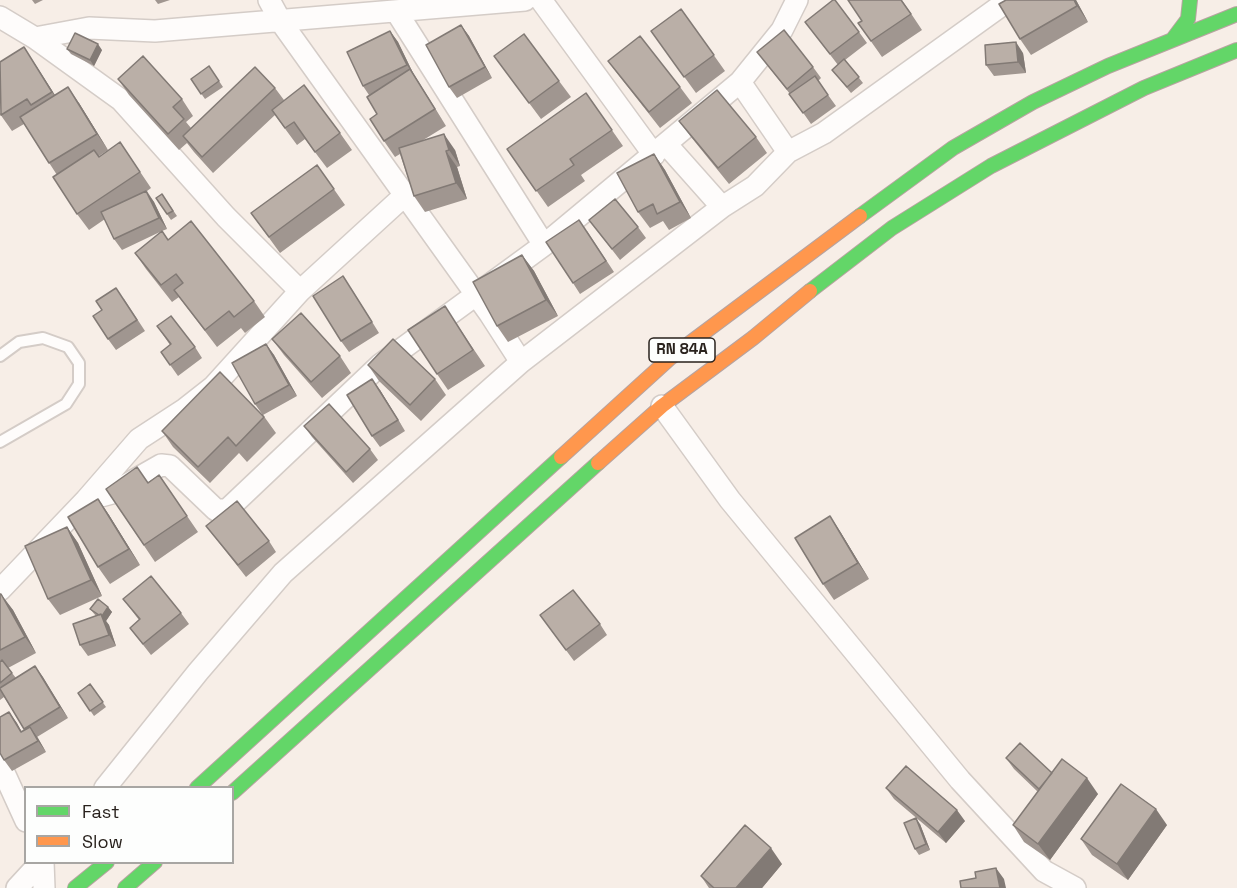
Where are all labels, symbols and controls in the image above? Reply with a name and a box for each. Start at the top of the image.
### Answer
road number: RN 84A [649,338,715,362]
legend [24,786,234,864]
text: Fast [82,800,119,823]
text: Slow [82,830,123,853]

